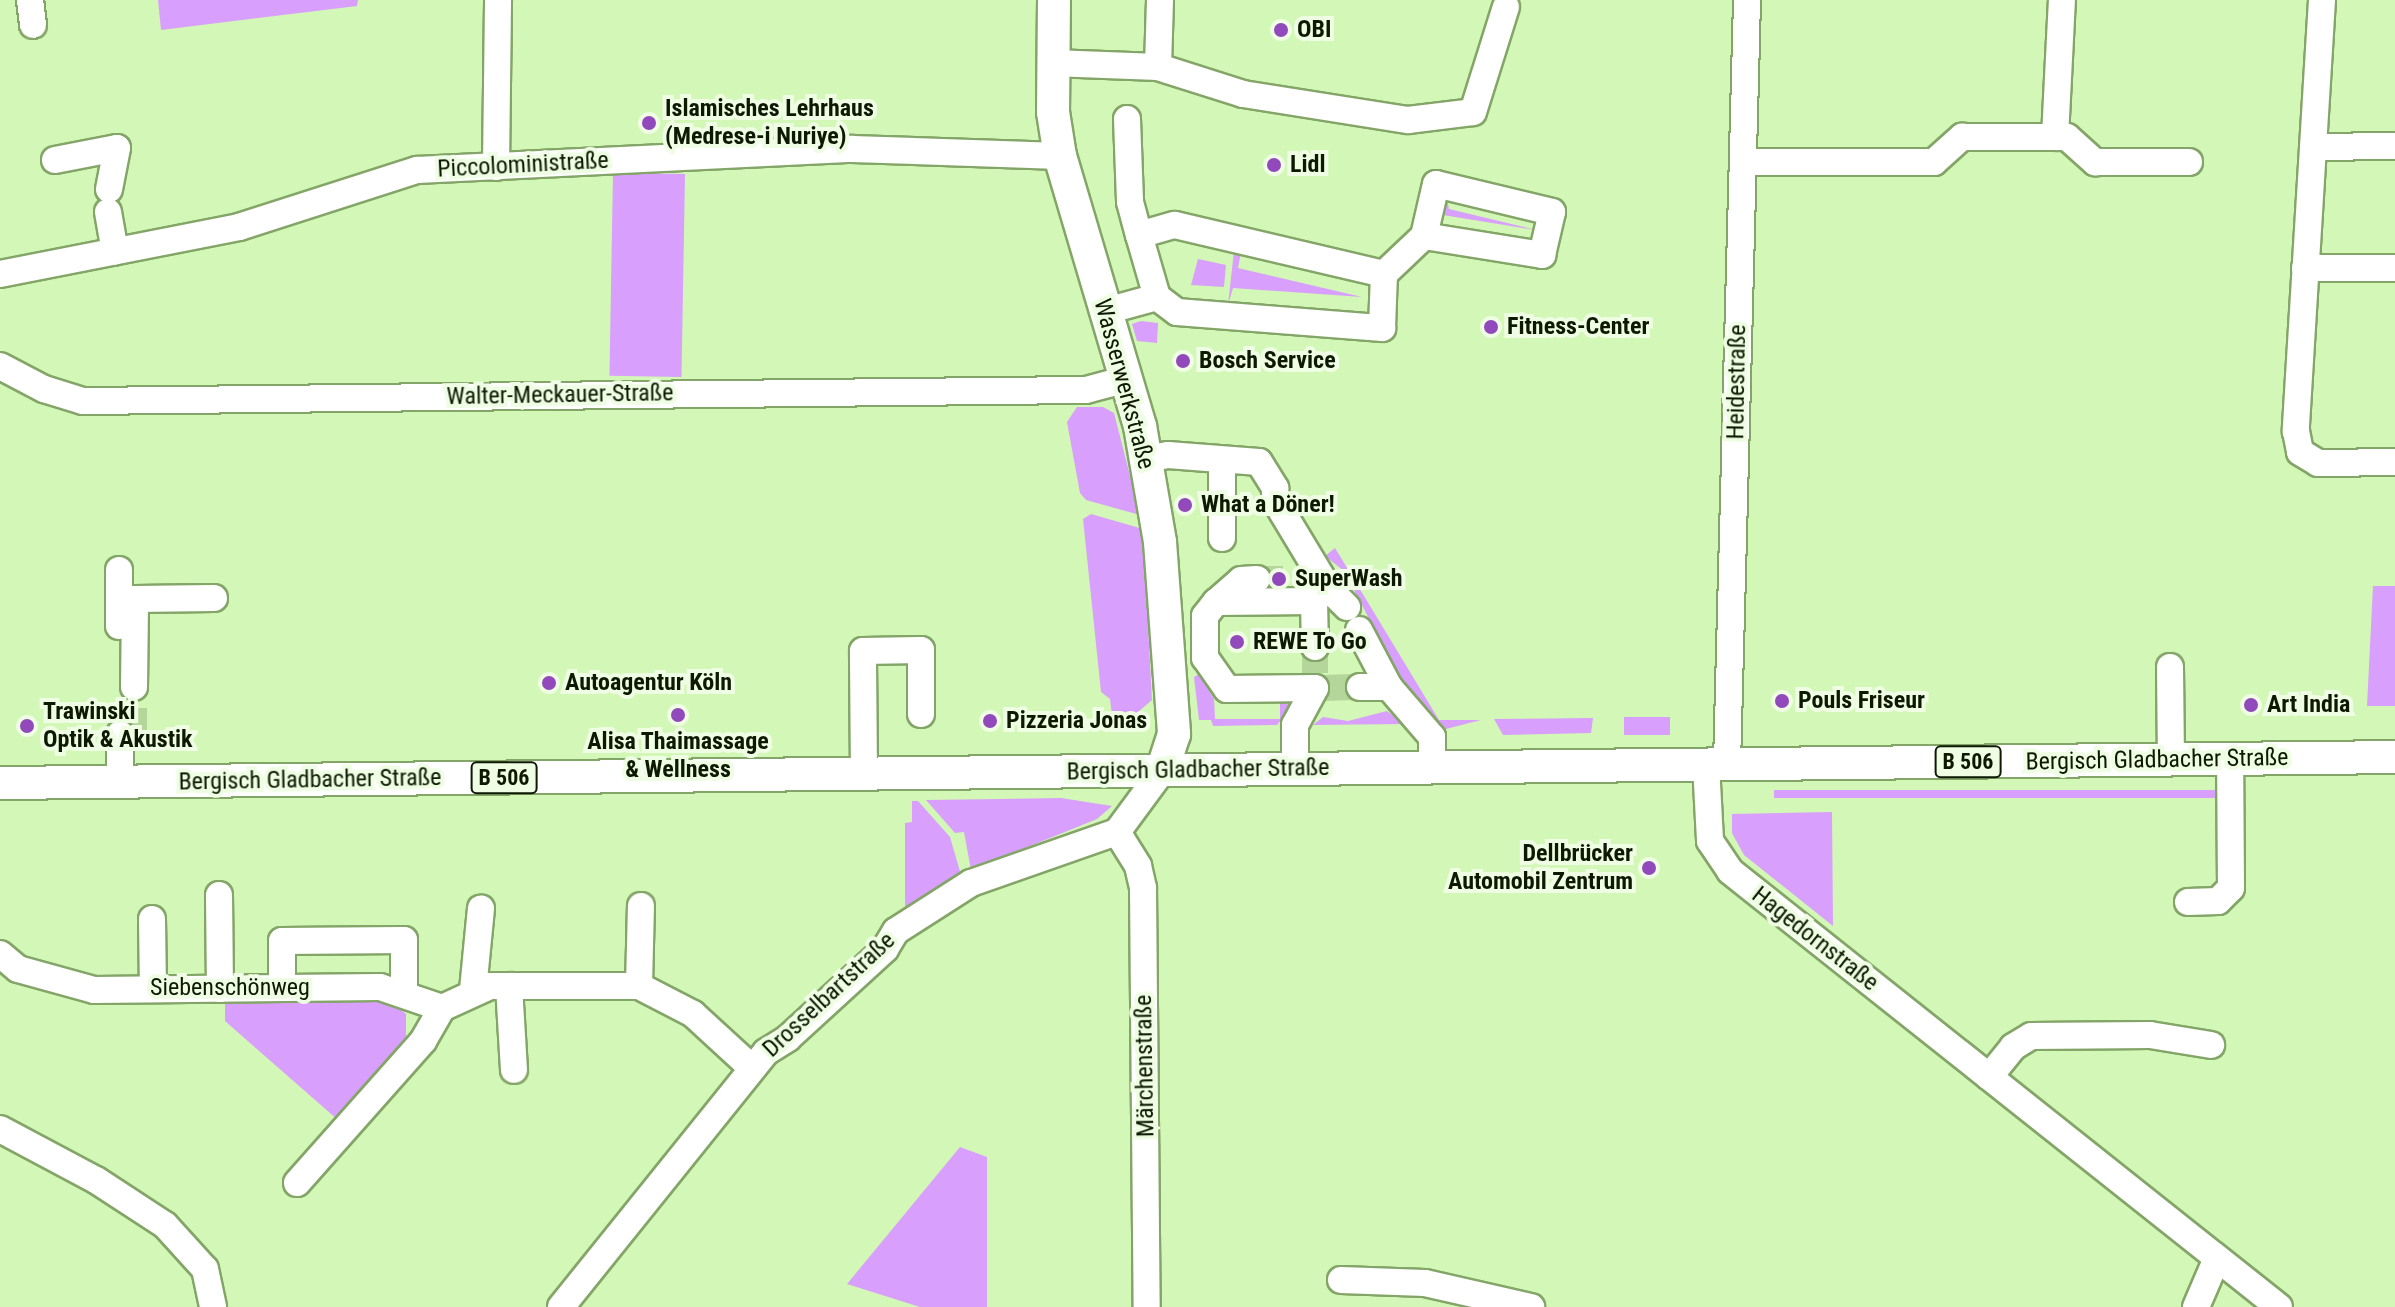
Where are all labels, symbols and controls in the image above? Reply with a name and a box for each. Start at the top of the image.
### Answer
place label: OBI [1297,16,1331,44]
marker: OBI [1272,21,1290,39]
place label: Islamisches Lehrhaus (Medrese-i Nuriye) [665,95,874,151]
marker: Islamisches Lehrhaus (Medrese-i Nuriye) [640,114,658,132]
street label: Piccoloministraße [437,146,609,184]
place label: Lidl [1290,151,1325,179]
marker: Lidl [1265,156,1283,174]
street label: Wasserwerkstraße [1087,296,1161,472]
place label: Fitness-Center [1507,313,1649,341]
marker: Fitness-Center [1482,318,1500,336]
street label: Heidestraße [1722,324,1752,440]
place label: Bosch Service [1199,347,1336,375]
marker: Bosch Service [1174,352,1192,370]
street label: Walter-Meckauer-Straße [446,379,674,411]
place label: What a Döner! [1201,491,1335,519]
marker: What a Döner! [1176,496,1194,514]
place label: SuperWash [1295,565,1403,593]
marker: SuperWash [1270,570,1288,588]
place label: REWE To Go [1253,628,1367,656]
marker: REWE To Go [1228,633,1246,651]
place label: Autoagentur Köln [565,669,732,697]
marker: Autoagentur Köln [540,674,558,692]
place label: Pouls Friseur [1798,687,1925,715]
place label: Art India [2267,691,2350,719]
marker: Pouls Friseur [1773,692,1791,710]
marker: Art India [2242,696,2260,714]
place label: Trawinski Optik & Akustik [43,698,193,754]
marker: Alisa Thaimassage & Wellness [669,706,687,724]
place label: Pizzeria Jonas [1006,707,1147,735]
marker: Pizzeria Jonas [981,712,999,730]
marker: Trawinski Optik & Akustik [18,717,36,735]
place label: Alisa Thaimassage & Wellness [587,728,769,784]
street label: Bergisch Gladbacher Straße [2025,743,2289,777]
road number: B 506 [1934,744,2002,780]
street label: Bergisch Gladbacher Straße [1066,753,1330,787]
road number: B 506 [470,760,538,796]
street label: Bergisch Gladbacher Straße [178,763,442,797]
place label: Dellbrücker Automobil Zentrum [1448,840,1633,896]
marker: Dellbrücker Automobil Zentrum [1640,859,1658,877]
street label: Hagedornstraße [1746,881,1884,997]
street label: Drosselbartstraße [757,927,901,1063]
street label: Siebenschönweg [150,974,310,1002]
street label: Märchenstraße [1129,995,1161,1137]

